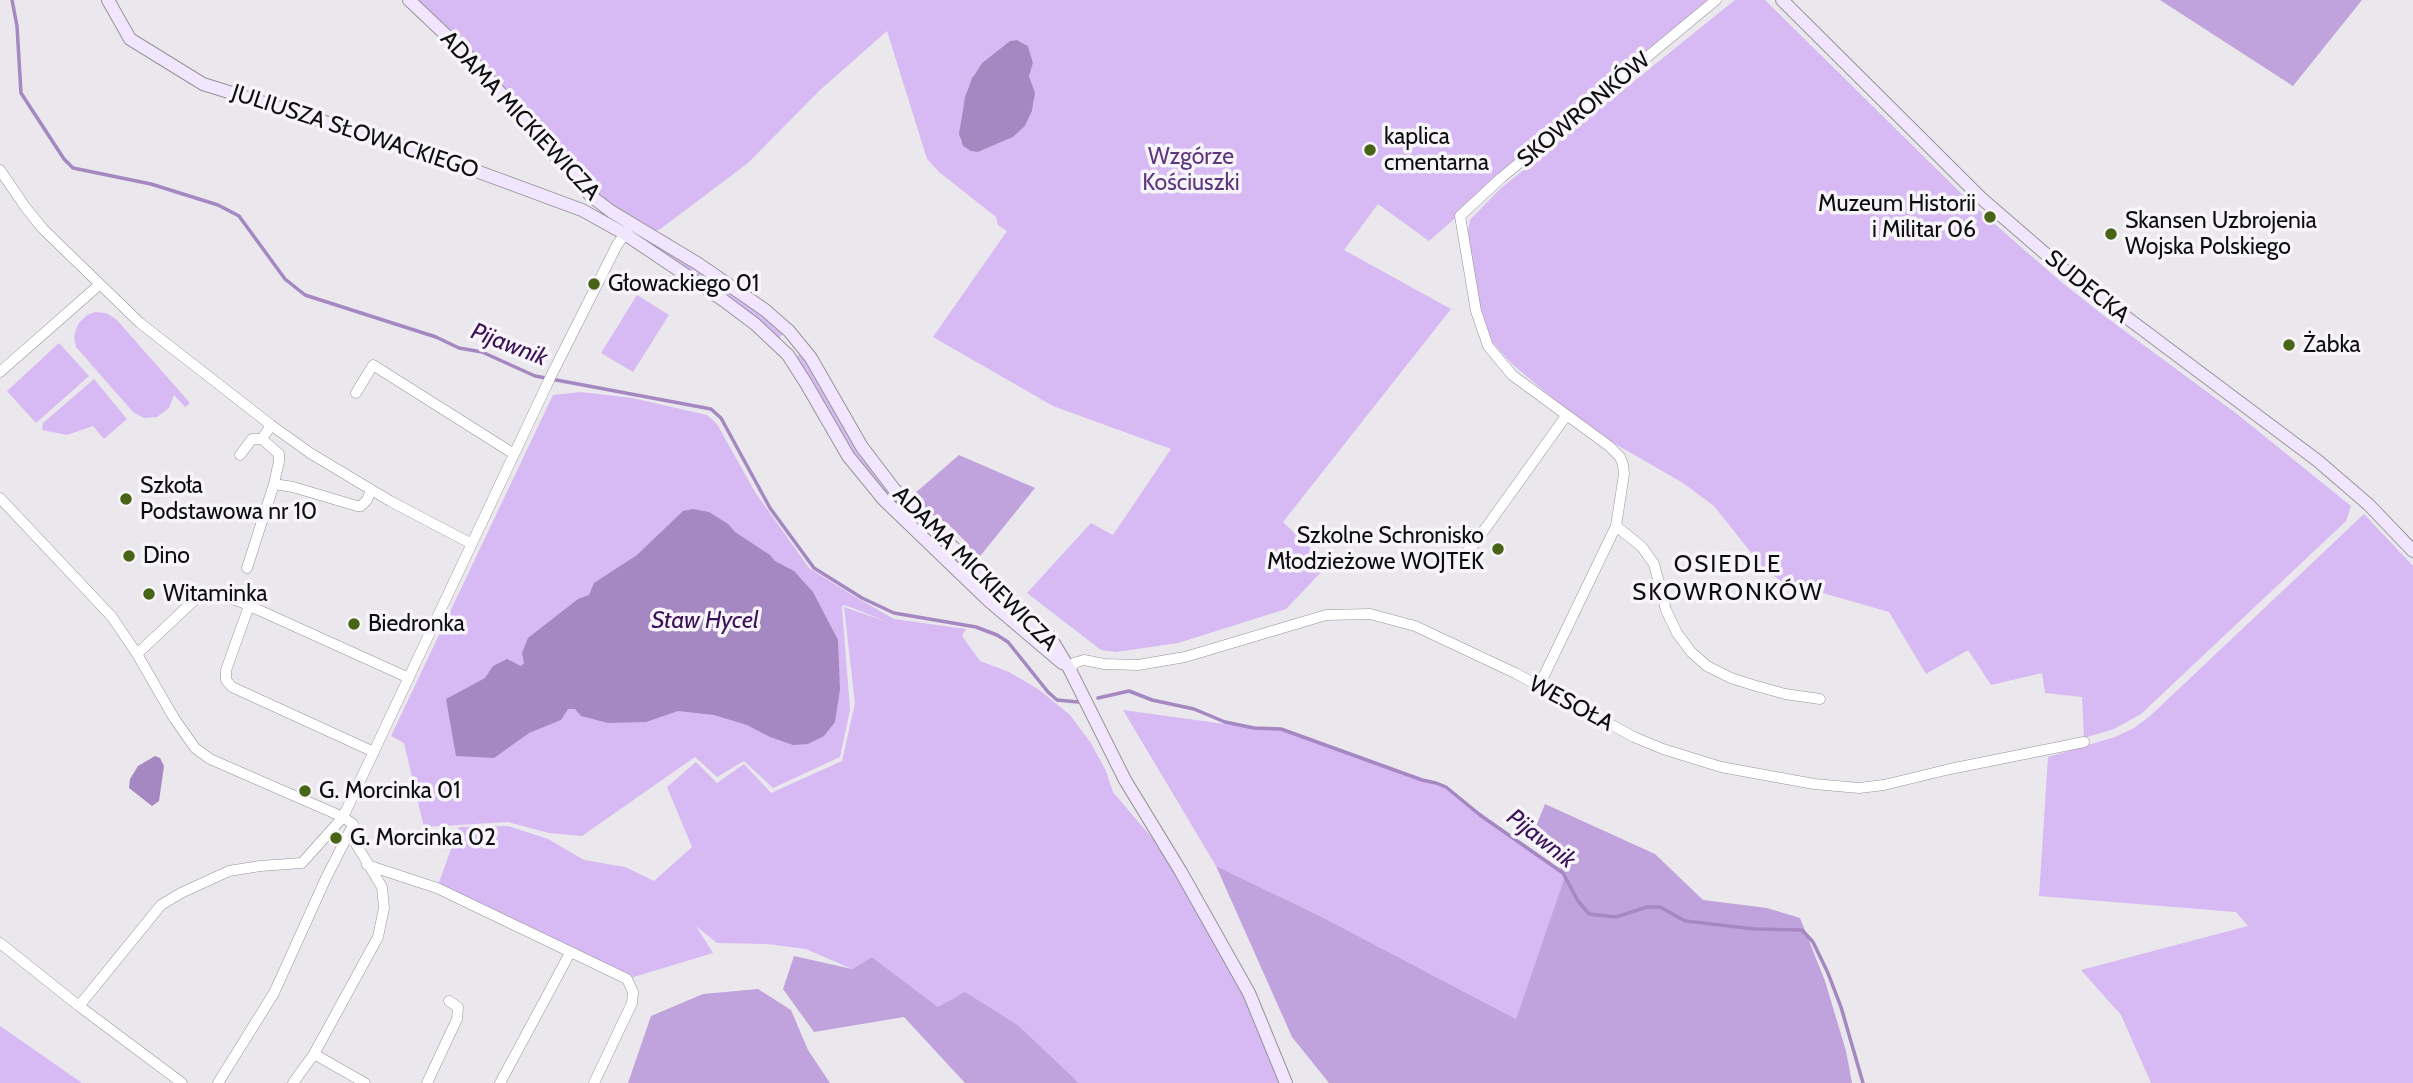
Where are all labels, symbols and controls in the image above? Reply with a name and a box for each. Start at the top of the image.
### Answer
street label: ADAMA MICKIEWICZA [434,26,606,206]
street label: SKOWRONKÓW [1512,47,1656,173]
street label: JULIUSZA SŁOWACKIEGO [228,79,482,185]
place label: kaplica cmentarna [1384,123,1489,177]
marker: kaplica cmentarna [1362,142,1378,158]
park label: Wzgórze Kościuszki [1142,143,1240,197]
place label: Muzeum Historii i Militar 06 [1818,190,1976,244]
place label: Skansen Uzbrojenia Wojska Polskiego [2125,207,2317,261]
marker: Muzeum Historii i Militar 06 [1982,209,1998,225]
marker: Skansen Uzbrojenia Wojska Polskiego [2103,226,2119,242]
street label: SUDECKA [2039,245,2135,329]
place label: Głowackiego 01 [608,270,759,298]
marker: Głowackiego 01 [586,276,602,292]
water label: Pijawnik [467,317,551,373]
place label: Żabka [2303,331,2361,359]
marker: Żabka [2281,337,2297,353]
place label: Szkoła Podstawowa nr 10 [140,472,317,526]
street label: ADAMA MICKIEWICZA [887,481,1063,657]
marker: Szkoła Podstawowa nr 10 [118,491,134,507]
place label: Szkolne Schronisko Młodzieżowe WOJTEK [1267,522,1484,576]
marker: Szkolne Schronisko Młodzieżowe WOJTEK [1490,541,1506,557]
place label: Dino [143,542,190,570]
marker: Dino [121,548,137,564]
district label: OSIEDLE SKOWRONKÓW [1633,551,1823,607]
place label: Witaminka [163,580,267,608]
marker: Witaminka [141,586,157,602]
water label: Staw Hycel [651,607,759,635]
place label: Biedronka [368,610,465,638]
marker: Biedronka [346,616,362,632]
street label: WESOŁA [1524,670,1618,738]
place label: G. Morcinka 01 [319,777,461,805]
marker: G. Morcinka 01 [297,783,313,799]
water label: Pijawnik [1501,803,1581,875]
place label: G. Morcinka 02 [350,824,496,852]
marker: G. Morcinka 02 [328,830,344,846]

